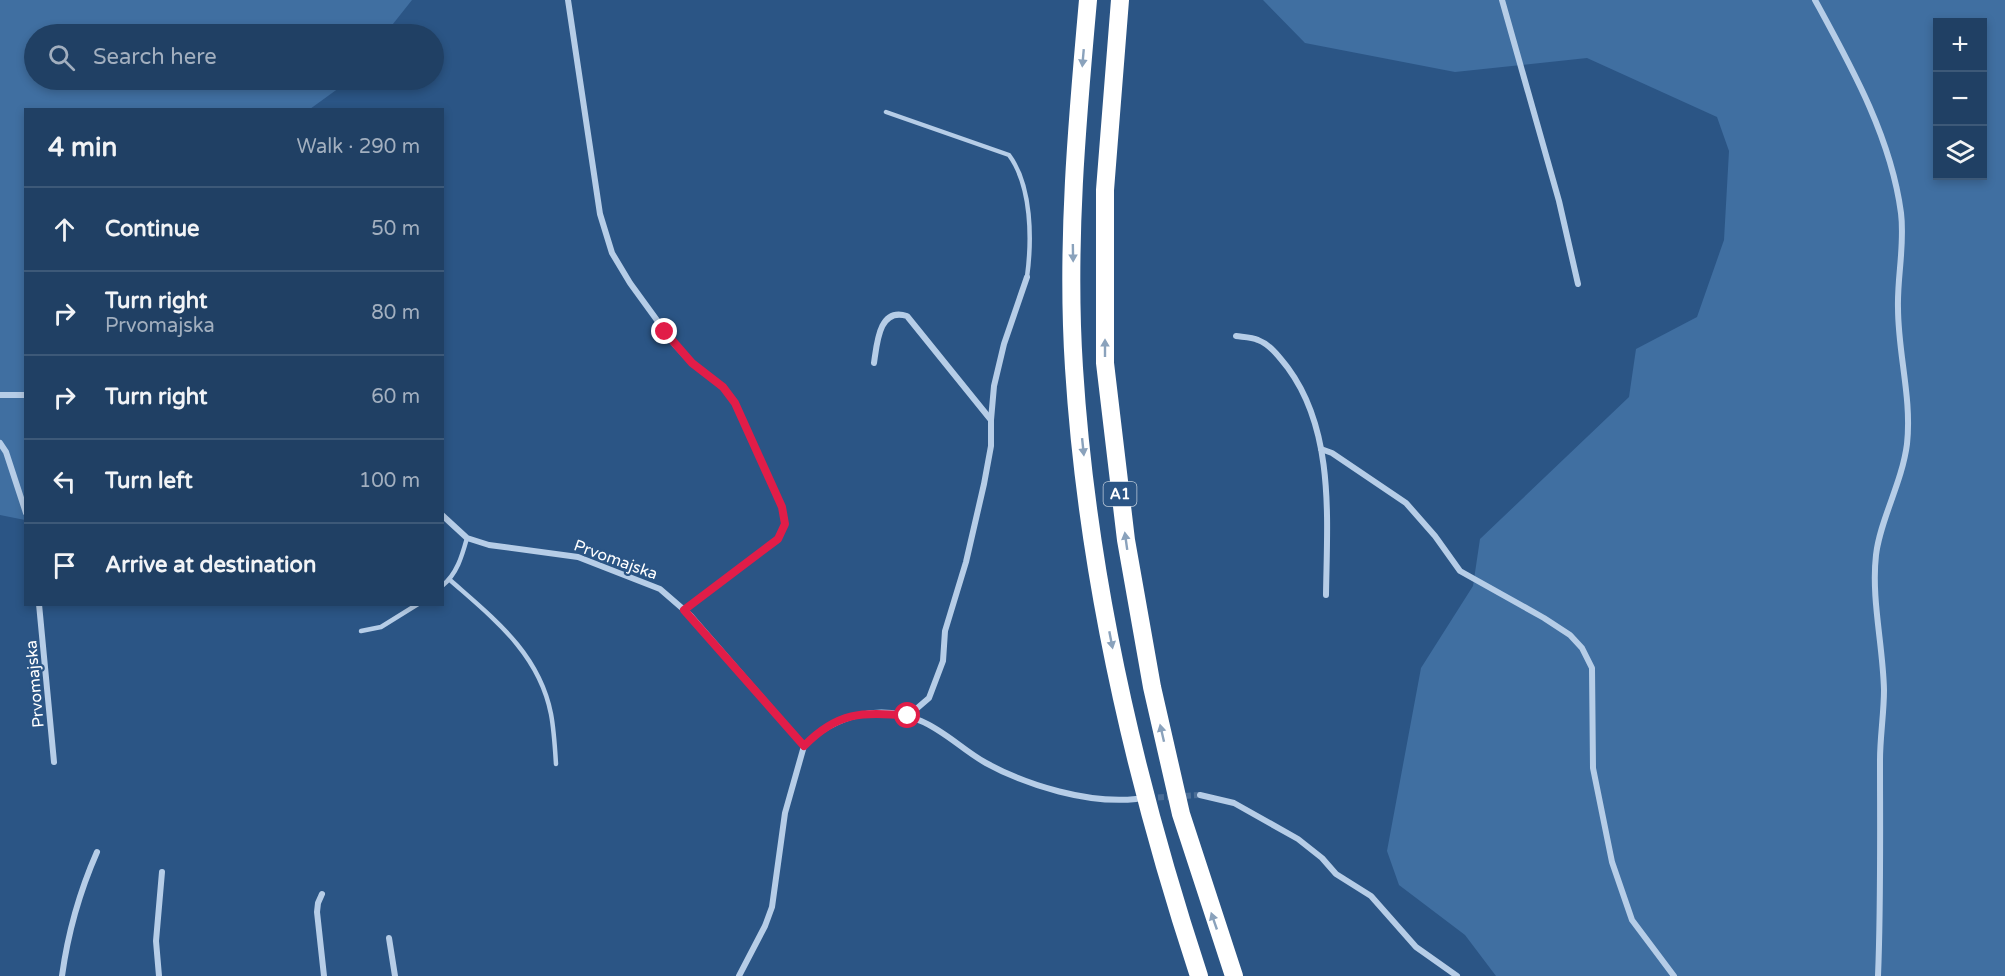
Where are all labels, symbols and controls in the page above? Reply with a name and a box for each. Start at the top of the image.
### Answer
map controls [1933,18,1987,180]
button: + [1933,18,1987,72]
search box [24,24,444,90]
icon: search [45,41,78,74]
text: Search here [93,44,217,70]
one-way arrow [1078,49,1088,68]
button: − [1933,72,1987,126]
button: layers [1933,126,1987,180]
text: 4 min [48,132,117,163]
text: Walk · 290 m [297,135,420,159]
icon: ahead [48,213,81,246]
text: Continue [105,216,200,242]
text: 50 m [371,217,420,241]
one-way arrow [1068,243,1078,262]
text: Turn right [105,288,207,314]
icon: right [48,297,81,330]
text: 80 m [371,301,420,325]
text: Prvomajska [105,314,215,338]
route end [651,318,677,344]
one-way arrow [1100,338,1110,357]
icon: right [48,381,81,414]
text: Turn right [105,384,207,410]
text: 60 m [371,385,420,409]
one-way arrow [1078,438,1087,457]
icon: left [48,465,81,498]
text: Turn left [105,468,193,494]
text: 100 m [359,469,420,493]
road number: A1 [1104,482,1136,506]
one-way arrow [1122,532,1131,551]
street label: Prvomajska [571,536,660,584]
icon: arrive [48,549,81,582]
text: Arrive at destination [105,552,316,578]
one-way arrow [1107,631,1116,650]
street label: Prvomajska [21,639,49,729]
route start [894,702,920,728]
one-way arrow [1157,724,1167,742]
one-way arrow [1209,912,1219,930]

